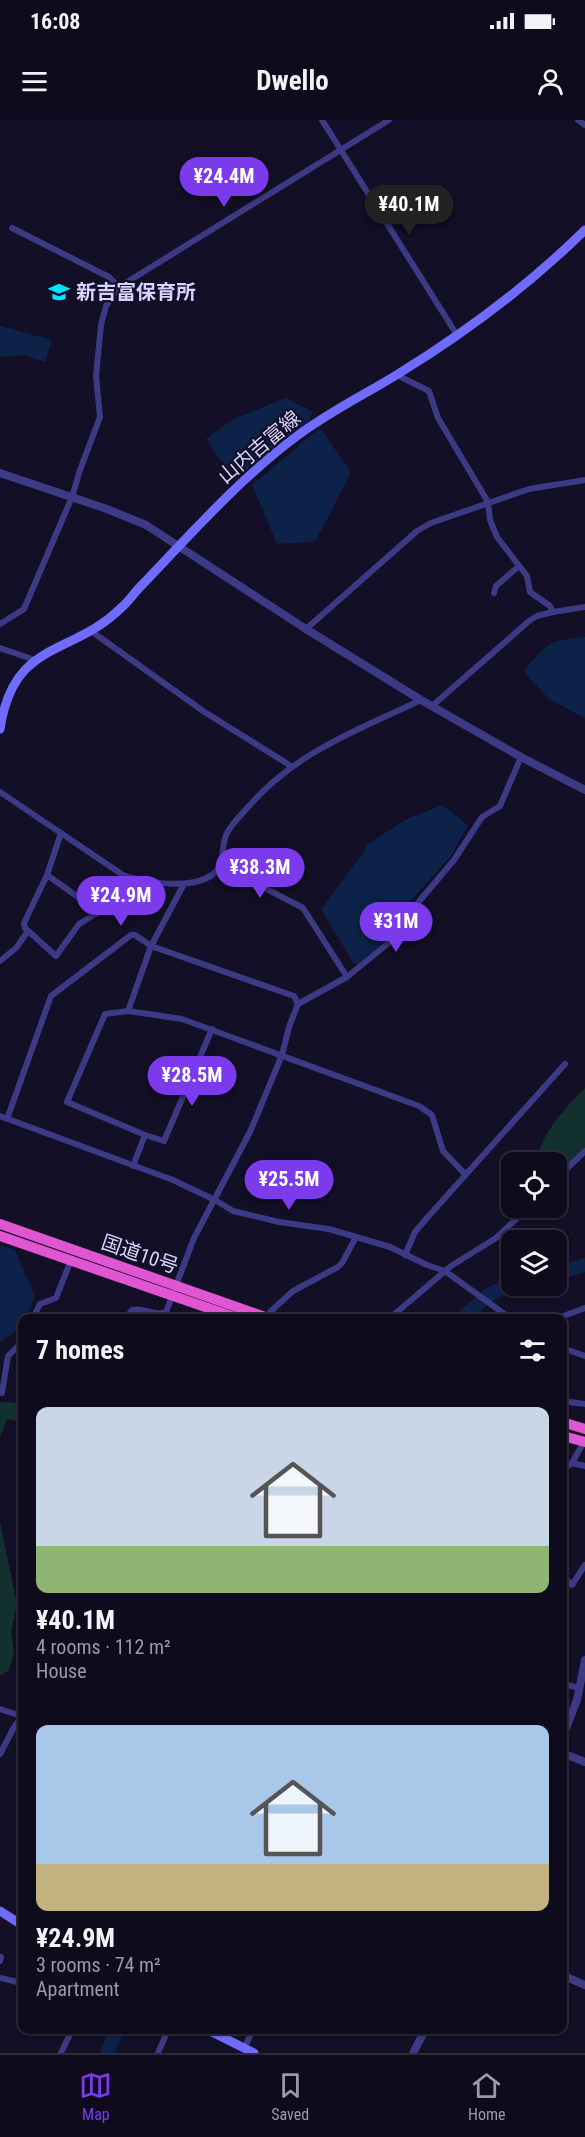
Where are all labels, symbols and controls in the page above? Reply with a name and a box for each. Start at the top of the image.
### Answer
text: 16:08 [30,9,81,34]
icon: menu [18,65,51,98]
text: Dwello [256,65,329,97]
icon: person [534,65,567,98]
pin: ¥24.4M [175,157,273,208]
text: ¥24.4M [194,164,254,188]
pin: ¥40.1M [360,185,458,236]
text: ¥40.1M [379,192,439,216]
school or university icon: 新吉富保育所 [47,280,71,304]
place label: 新吉富保育所 [76,280,196,304]
street label: 山内吉富線 [213,406,305,488]
pin: ¥38.3M [211,848,309,899]
text: ¥38.3M [230,855,290,879]
pin: ¥24.9M [72,876,170,927]
text: ¥24.9M [91,883,151,907]
pin: ¥31M [360,902,432,953]
text: ¥31M [374,909,418,933]
pin: ¥28.5M [143,1056,241,1107]
text: ¥28.5M [162,1063,222,1087]
map controls [501,1152,567,1296]
button: locate [501,1152,567,1218]
pin: ¥25.5M [240,1160,338,1211]
text: ¥25.5M [259,1167,319,1191]
street label: 国道10号 [98,1230,182,1278]
button: layers [501,1230,567,1296]
icon: filters [516,1334,549,1367]
text: 7 homes [36,1335,124,1365]
icon: home [239,1446,347,1554]
text: ¥40.1M [36,1605,115,1635]
text: 4 rooms · 112 m² [36,1635,171,1659]
text: House [36,1659,87,1683]
icon: home [239,1764,347,1872]
text: ¥24.9M [36,1923,115,1953]
text: 3 rooms · 74 m² [36,1953,161,1977]
text: Apartment [36,1977,120,2001]
tab: Map [79,2069,112,2124]
tab: Saved [271,2069,309,2124]
tab: Home [468,2069,506,2124]

